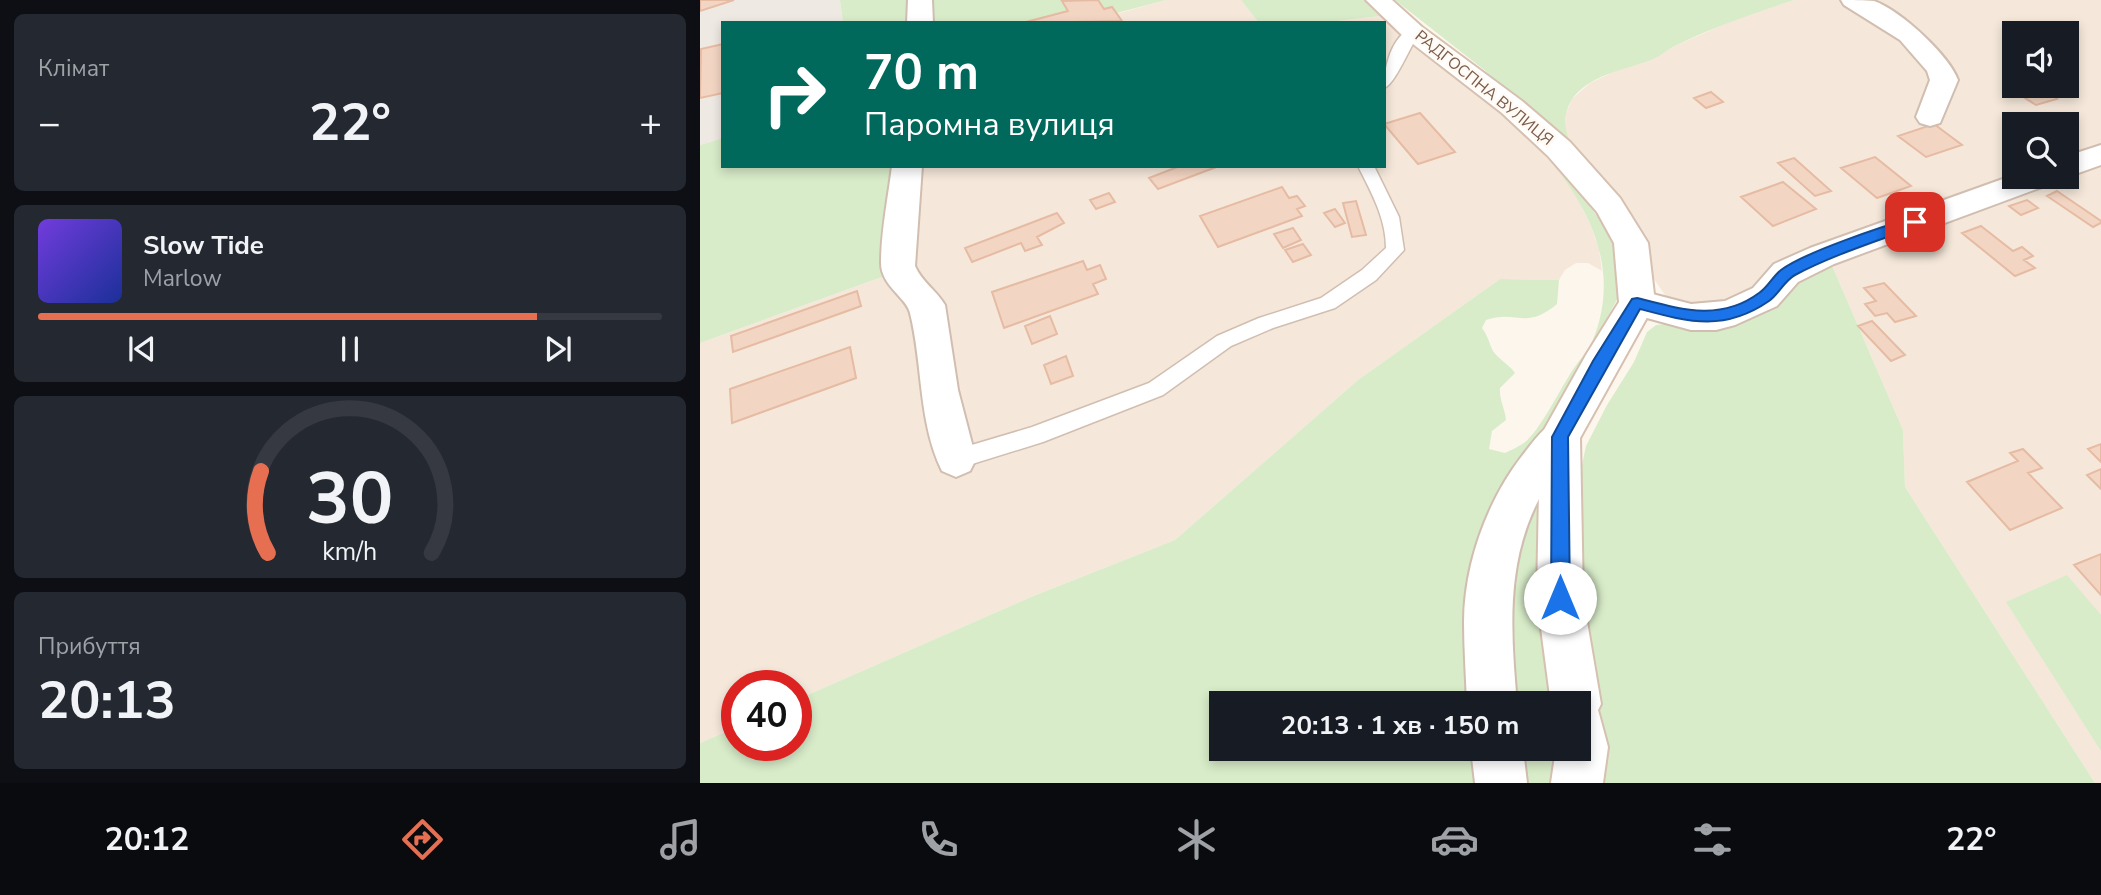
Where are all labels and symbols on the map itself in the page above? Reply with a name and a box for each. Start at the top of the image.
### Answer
street label: РАДГОСПНА ВУЛИЦЯ [1410,25,1558,151]
pin [1885,192,1945,252]
position arrow [1523,561,1597,635]
speed limit sign: 40 [721,670,812,761]

